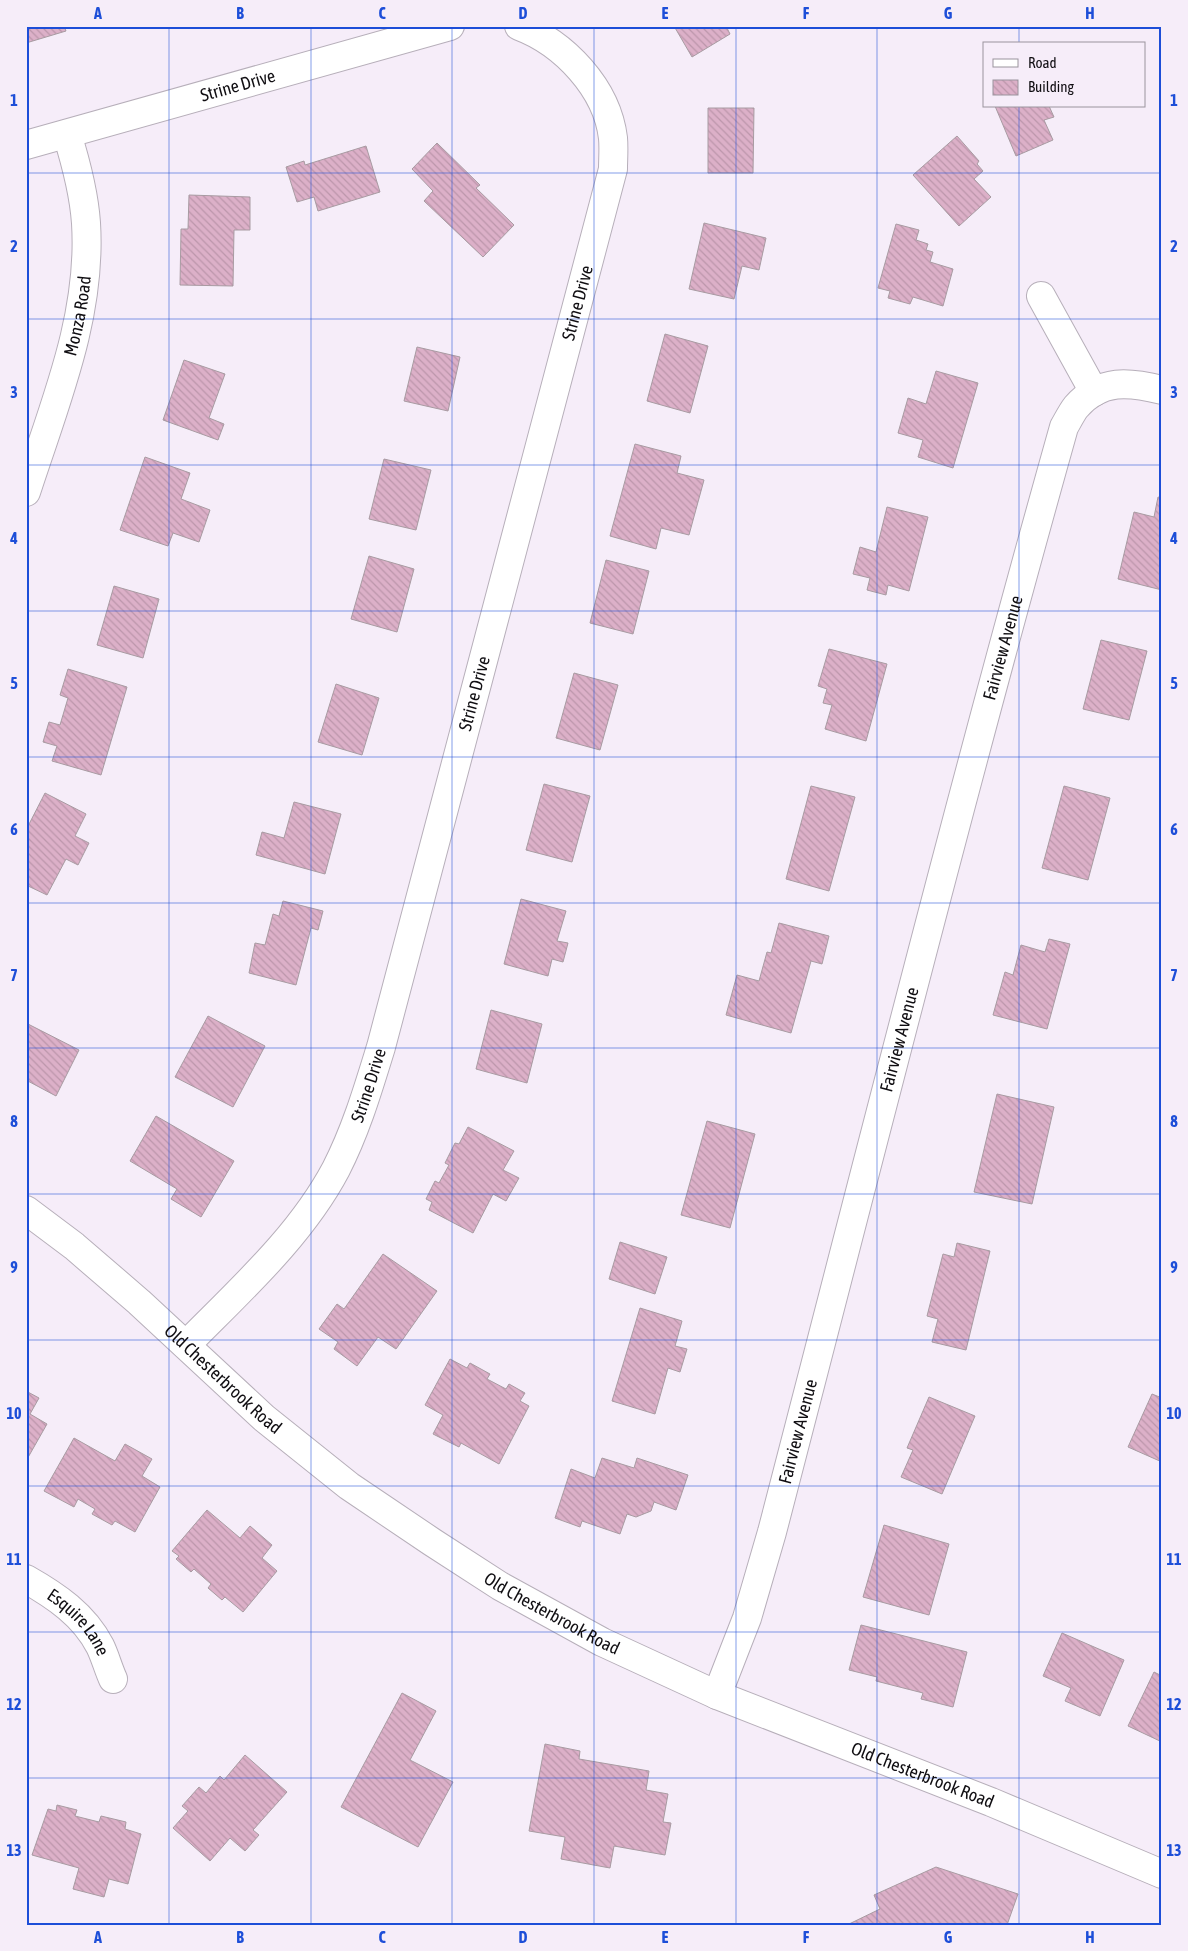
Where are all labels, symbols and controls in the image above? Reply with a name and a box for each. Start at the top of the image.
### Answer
text: A [93,4,102,22]
text: B [236,4,244,22]
text: C [378,4,386,22]
text: D [519,4,528,22]
text: E [662,4,669,22]
text: F [803,4,810,22]
text: G [944,4,953,22]
text: H [1085,4,1095,22]
legend [983,42,1146,108]
text: Road [1028,54,1057,71]
street label: Strine Drive [198,65,277,106]
text: Building [1028,78,1074,95]
text: 1 [10,91,18,109]
text: 1 [1170,91,1178,109]
text: 2 [10,237,18,255]
text: 2 [1170,237,1178,255]
street label: Strine Drive [557,263,597,342]
street label: Monza Road [59,275,95,358]
text: 3 [10,383,18,401]
text: 3 [1170,383,1178,401]
text: 4 [9,529,18,547]
text: 4 [1169,529,1178,547]
street label: Fairview Avenue [978,593,1027,702]
street label: Strine Drive [454,654,494,733]
text: 5 [10,674,18,692]
text: 5 [1170,674,1178,692]
text: 6 [10,820,18,838]
text: 6 [1170,820,1178,838]
text: 7 [10,966,18,984]
text: 7 [1170,966,1178,984]
street label: Fairview Avenue [875,985,923,1094]
street label: Strine Drive [346,1046,390,1125]
text: 8 [10,1112,18,1130]
text: 8 [1170,1112,1178,1130]
text: 9 [10,1258,18,1276]
text: 9 [1170,1258,1178,1276]
street label: Old Chesterbrook Road [160,1320,286,1438]
street label: Fairview Avenue [774,1377,821,1486]
text: 10 [6,1404,22,1422]
text: 10 [1166,1404,1182,1422]
text: 11 [6,1550,22,1568]
text: 11 [1166,1550,1182,1568]
street label: Old Chesterbrook Road [480,1567,623,1659]
street label: Esquire Lane [44,1584,114,1659]
text: 12 [6,1695,22,1713]
text: 12 [1166,1695,1182,1713]
street label: Old Chesterbrook Road [848,1737,997,1812]
text: 13 [6,1841,22,1859]
text: 13 [1166,1841,1182,1859]
text: A [93,1928,102,1946]
text: B [236,1928,244,1946]
text: C [378,1928,386,1946]
text: D [519,1928,528,1946]
text: E [662,1928,669,1946]
text: F [803,1928,810,1946]
text: G [944,1928,953,1946]
text: H [1085,1928,1095,1946]

